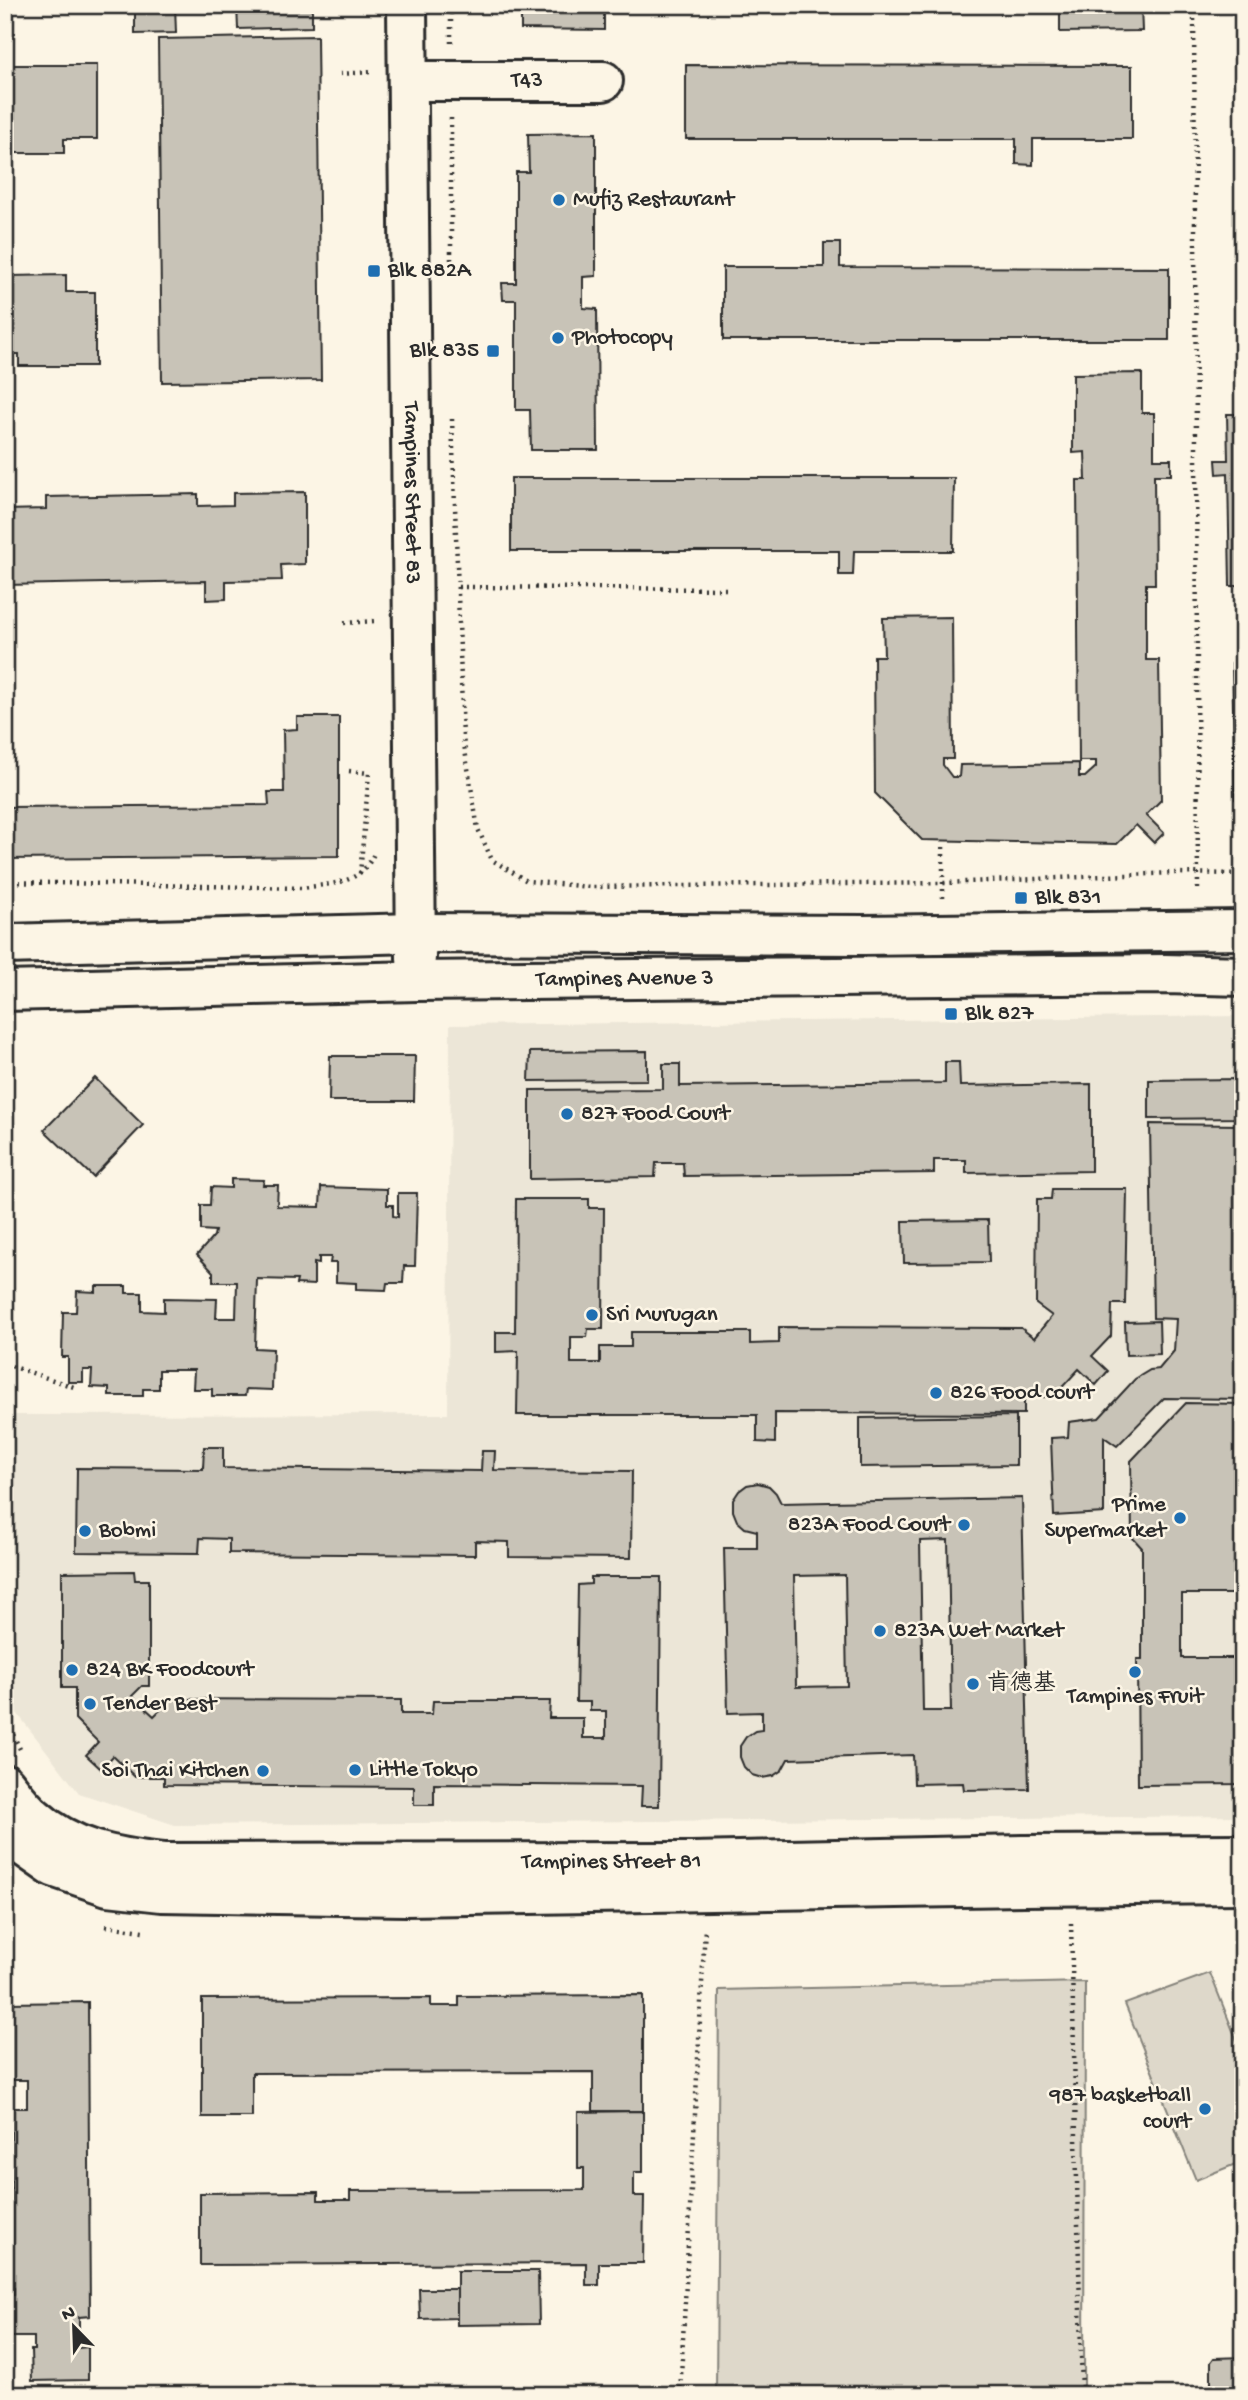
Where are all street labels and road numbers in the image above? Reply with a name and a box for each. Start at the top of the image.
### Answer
street label: T43 [509,68,543,95]
street label: Tampines Street 83 [397,400,426,584]
street label: Tampines Avenue 3 [534,965,714,993]
street label: Tampines Street 81 [520,1848,702,1876]

